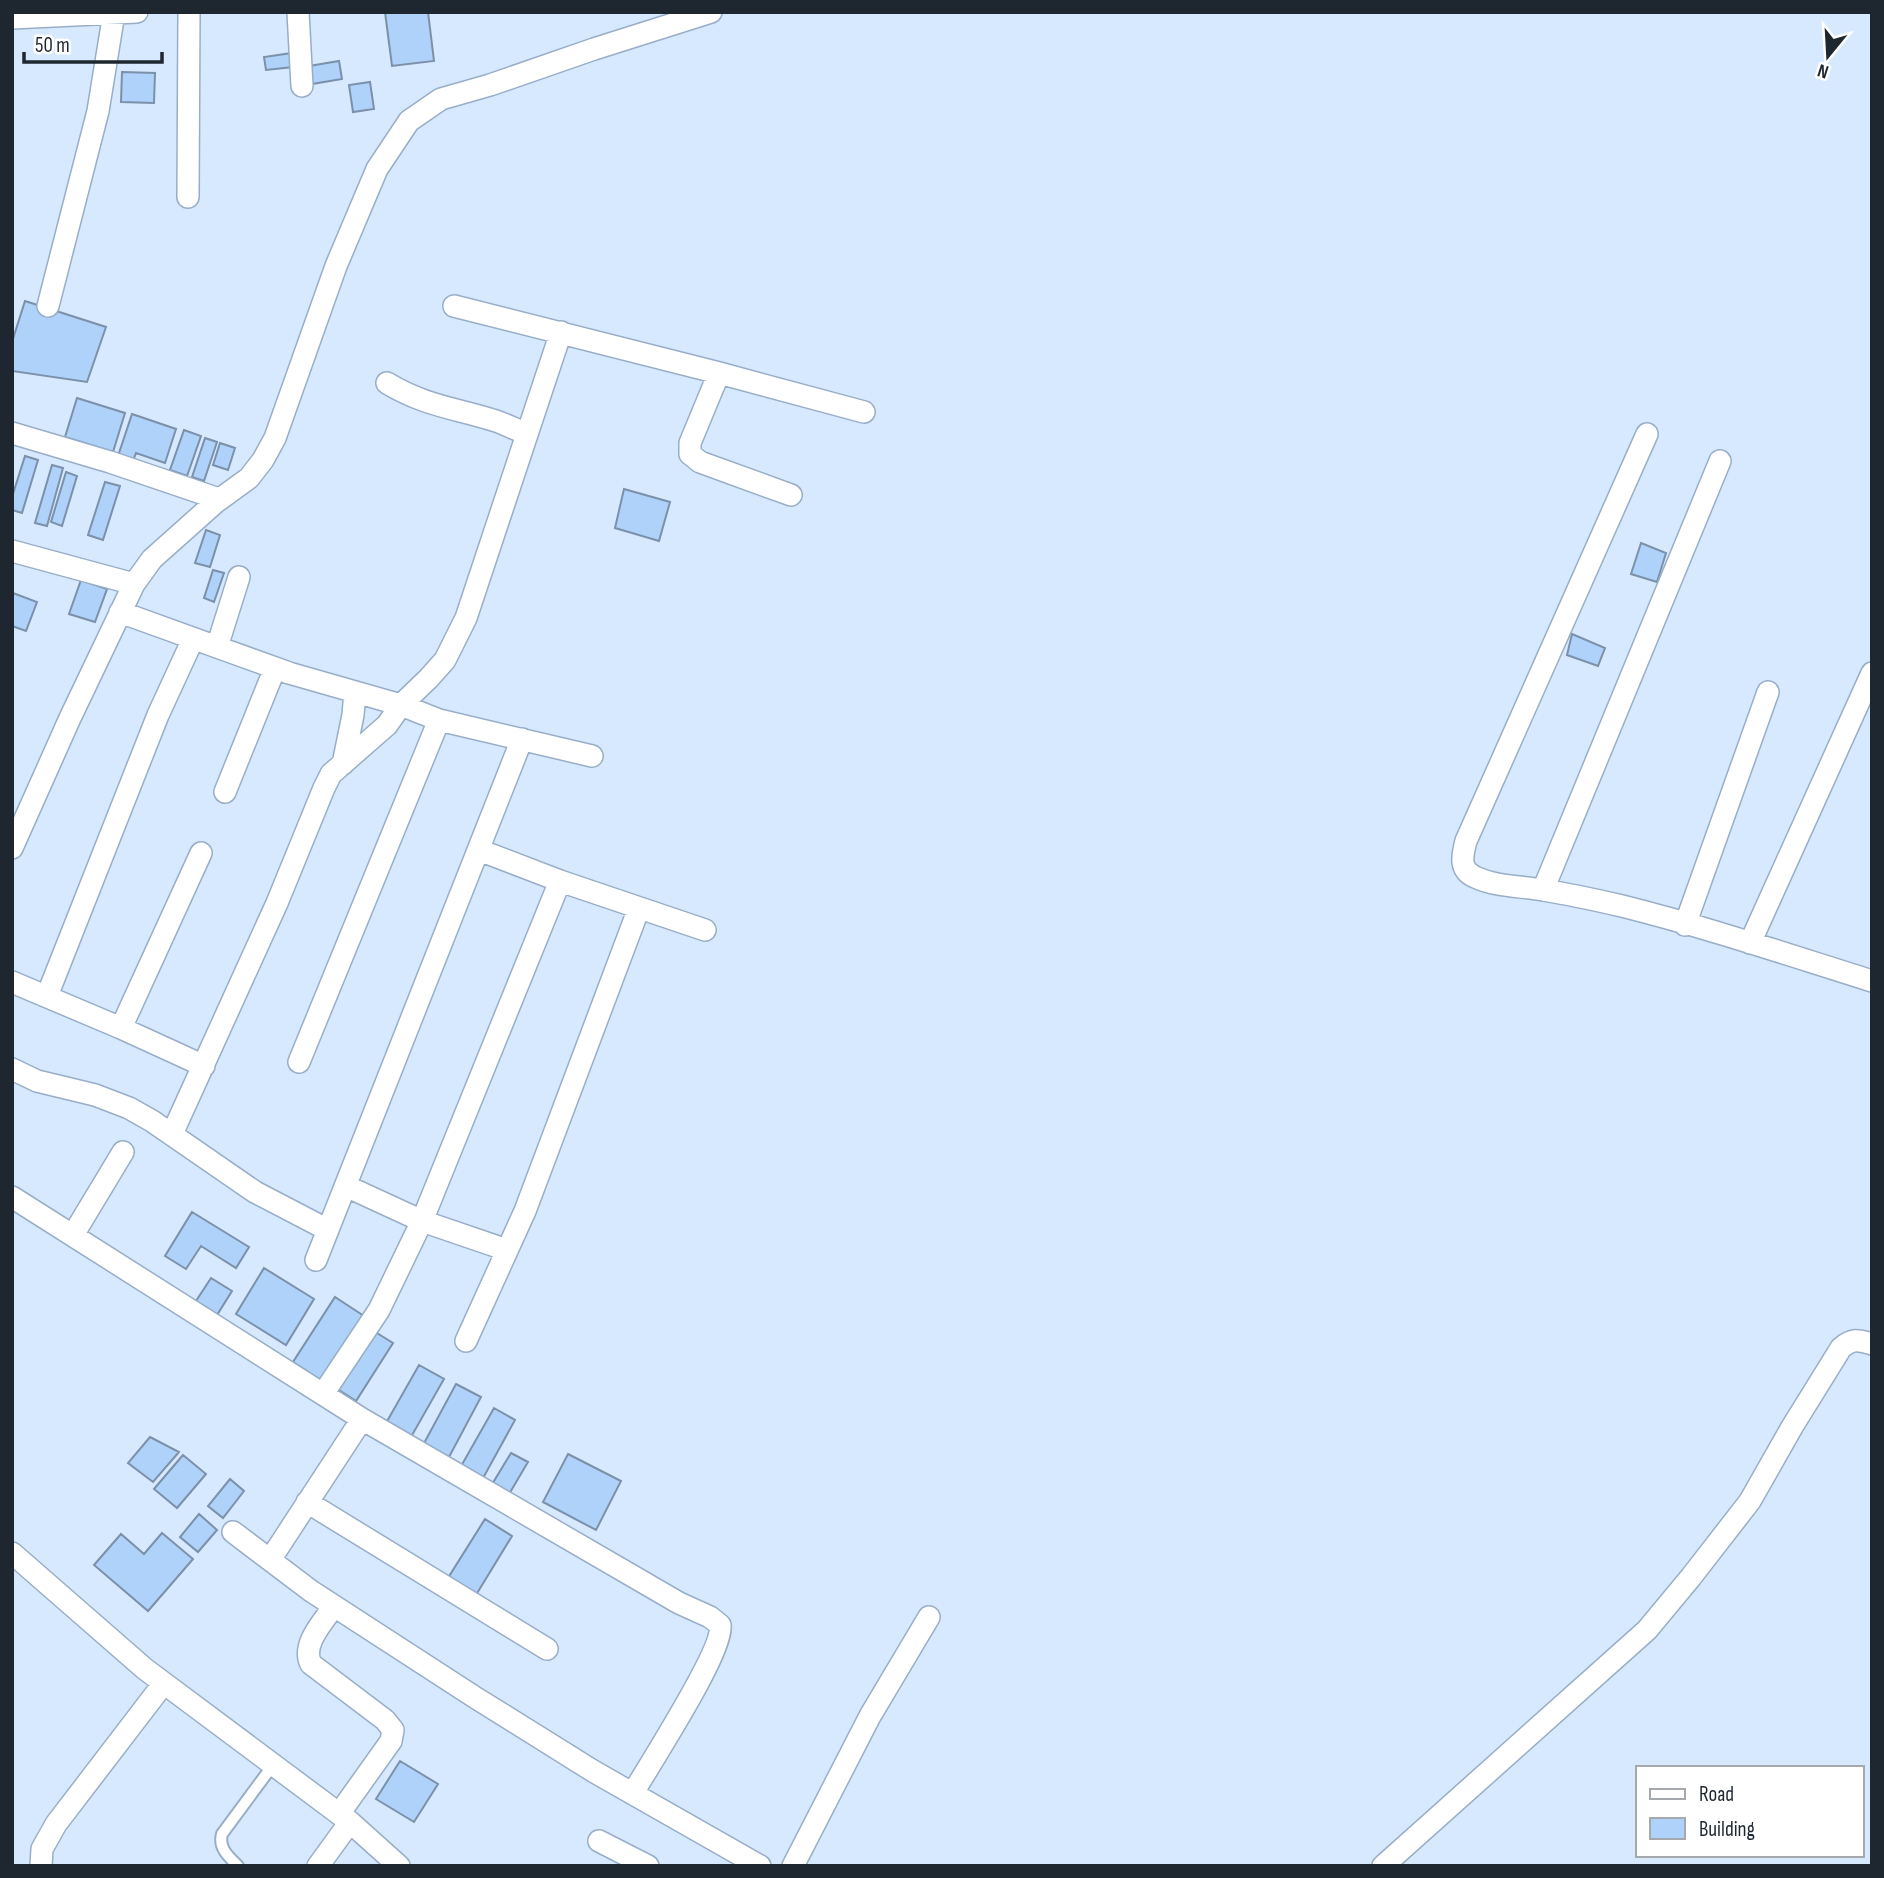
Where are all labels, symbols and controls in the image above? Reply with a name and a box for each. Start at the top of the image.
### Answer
scale bar [24,21,163,65]
north arrow [1793,21,1863,91]
text: 50 m [35,33,70,58]
text: N [1815,58,1832,83]
legend [1636,1766,1863,1857]
text: Road [1699,1782,1734,1807]
text: Building [1699,1817,1755,1842]

